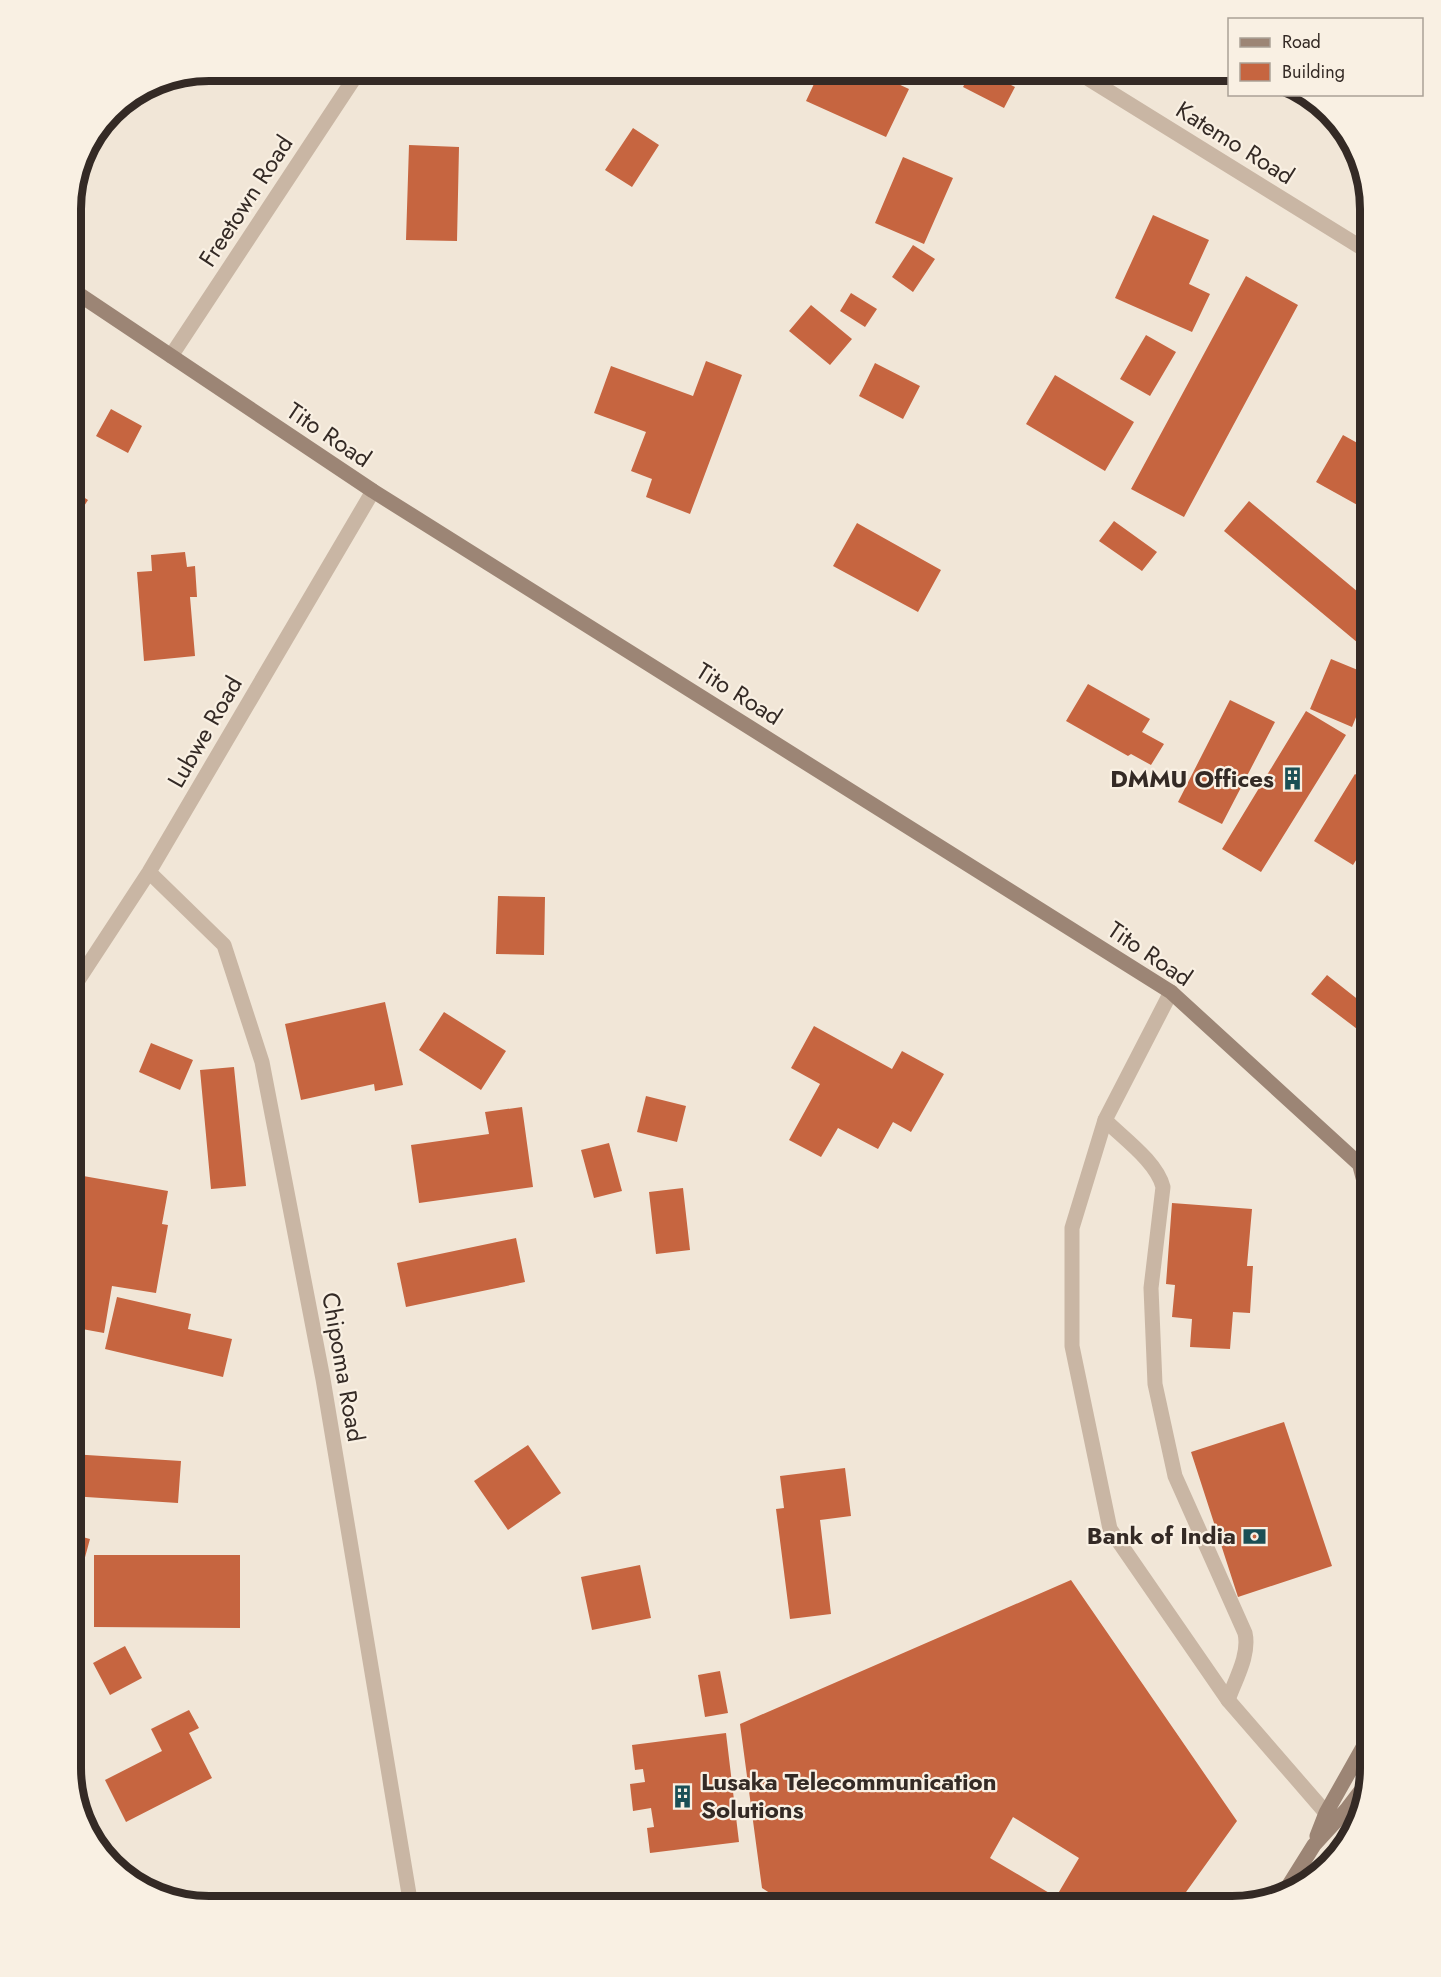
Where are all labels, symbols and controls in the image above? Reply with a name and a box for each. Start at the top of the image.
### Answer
legend [1228,18,1423,96]
text: Road [1282,29,1321,55]
text: Building [1282,59,1345,85]
street label: Katemo Road [1169,92,1301,193]
street label: Freetown Road [190,128,301,273]
street label: Tito Road [280,393,379,476]
street label: Tito Road [690,654,789,734]
street label: Lubwe Road [159,670,251,794]
place label: DMMU Offices [1110,761,1274,796]
building icon: DMMU Offices [1279,766,1305,792]
street label: Tito Road [1101,912,1200,995]
street label: Chipoma Road [313,1289,374,1444]
place label: Bank of India [1087,1518,1236,1553]
bank icon: Bank of India [1241,1523,1267,1549]
place label: Lusaka Telecommunication Solutions [701,1764,997,1827]
building icon: Lusaka Telecommunication Solutions [670,1783,696,1809]

